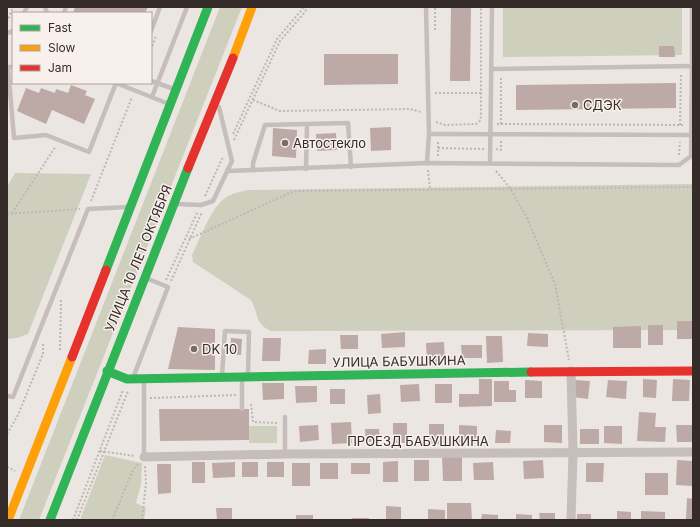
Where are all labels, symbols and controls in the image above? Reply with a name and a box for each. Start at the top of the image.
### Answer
legend [12,12,152,84]
text: Fast [48,20,72,35]
text: Slow [48,40,76,55]
text: Jam [48,60,72,75]
place label: СДЭК [583,97,622,113]
marker: СДЭК [570,100,580,110]
place label: Автостекло [293,135,366,151]
marker: Автостекло [280,138,290,148]
street label: УЛИЦА 10 ЛЕТ ОКТЯБРЯ [101,182,175,334]
place label: DK 10 [202,341,237,357]
marker: DK 10 [189,344,199,354]
street label: УЛИЦА БАБУШКИНА [332,352,466,370]
street label: ПРОЕЗД БАБУШКИНА [347,433,489,449]

